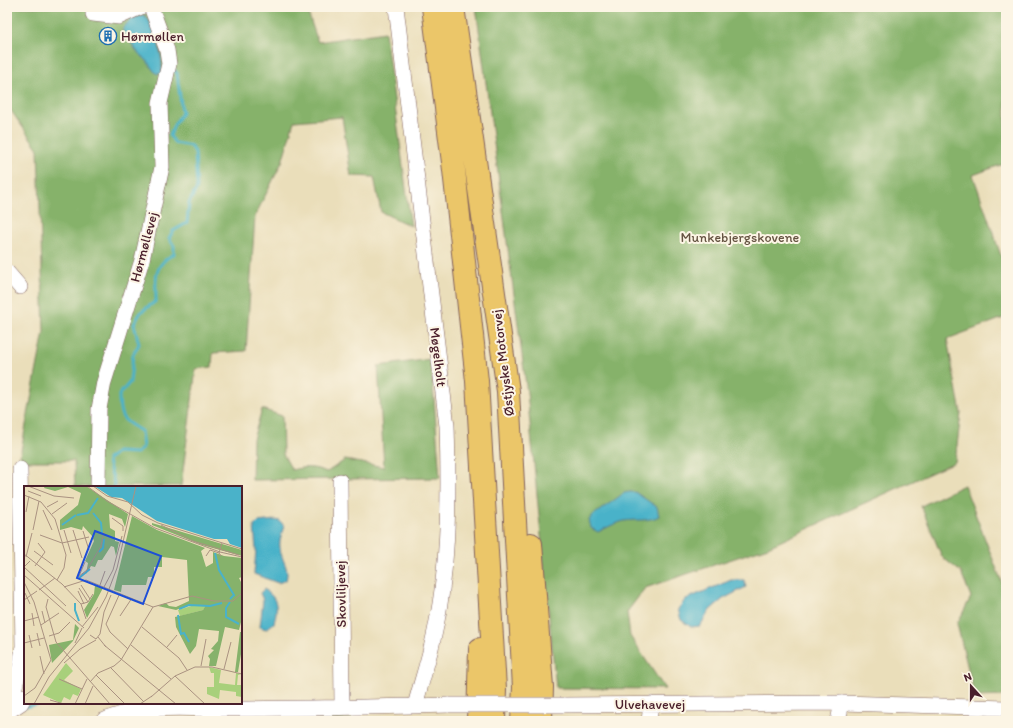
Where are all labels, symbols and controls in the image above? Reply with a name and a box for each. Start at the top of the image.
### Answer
building icon: Hørmøllen [98,26,118,46]
place label: Hørmøllen [121,28,184,45]
street label: Hørmøllevej [126,210,162,284]
park label: Munkebjergskovene [681,229,800,246]
street label: Østjyske Motorvej [488,309,518,417]
street label: Møgelholt [426,326,450,388]
inset map [24,486,242,704]
street label: Skovliljevej [332,560,350,628]
north arrow [951,666,991,706]
text: N [962,670,973,685]
street label: Ulvehavevej [615,696,685,713]

